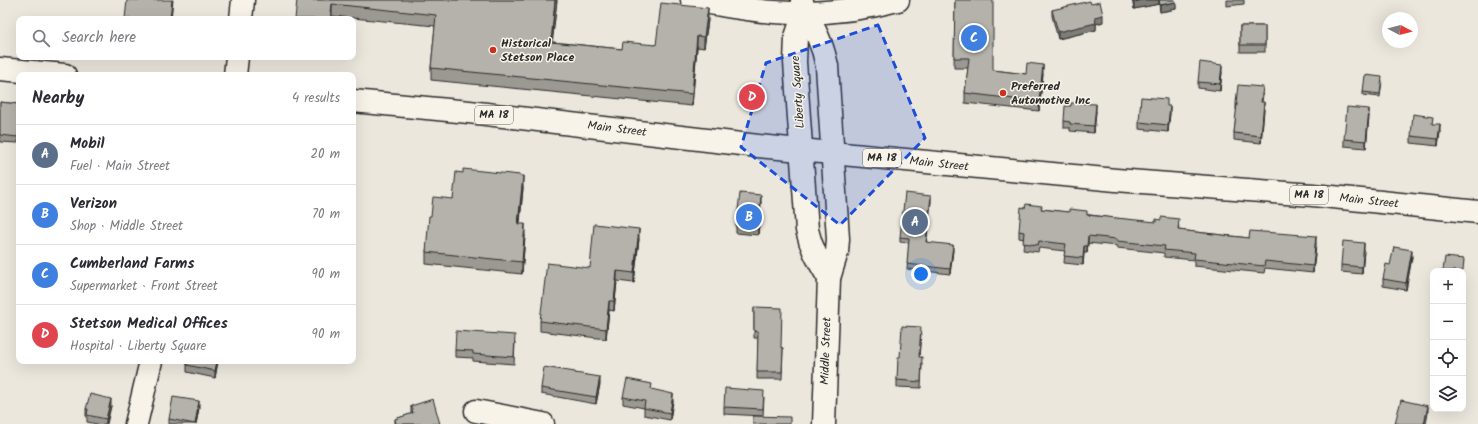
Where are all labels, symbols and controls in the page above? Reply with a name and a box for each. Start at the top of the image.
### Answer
north arrow [1382,12,1418,48]
search box [16,16,356,60]
pin: C [961,23,987,53]
text: Search here [62,26,136,50]
icon: search [30,27,52,49]
place label: Historical Stetson Place [501,34,574,67]
marker: Historical Stetson Place [488,45,498,55]
street label: Liberty Square [786,54,810,129]
place label: Preferred Automotive Inc [1011,77,1091,110]
pin: D [739,82,765,112]
text: Nearby [32,85,84,112]
text: 4 results [292,88,340,109]
marker: Preferred Automotive Inc [998,88,1008,98]
road number: MA 18 [475,106,513,124]
street label: Main Street [586,116,648,142]
text: Mobil [70,132,105,156]
text: A [41,144,49,165]
text: 20 m [310,144,340,165]
road number: MA 18 [863,149,901,167]
street label: Main Street [908,151,970,177]
text: Fuel · Main Street [70,156,170,177]
road number: MA 18 [1290,186,1328,204]
street label: Main Street [1338,188,1400,214]
text: Verizon [70,192,117,216]
pin: B [736,202,762,232]
text: B [41,204,49,225]
text: 70 m [312,204,340,225]
pin: A [902,207,928,237]
text: Shop · Middle Street [70,216,183,237]
text: Cumberland Farms [70,252,194,276]
text: C [41,264,49,285]
text: 90 m [312,264,340,285]
your location [911,264,931,284]
map controls [1430,268,1466,412]
button: + [1430,268,1466,304]
text: Supermarket · Front Street [70,276,218,297]
button: − [1430,304,1466,340]
text: Stetson Medical Offices [70,312,228,336]
street label: Middle Street [815,316,837,385]
text: D [41,324,49,345]
text: 90 m [312,324,340,345]
text: Hospital · Liberty Square [70,336,206,357]
button: locate [1430,340,1466,376]
button: layers [1430,376,1466,412]

